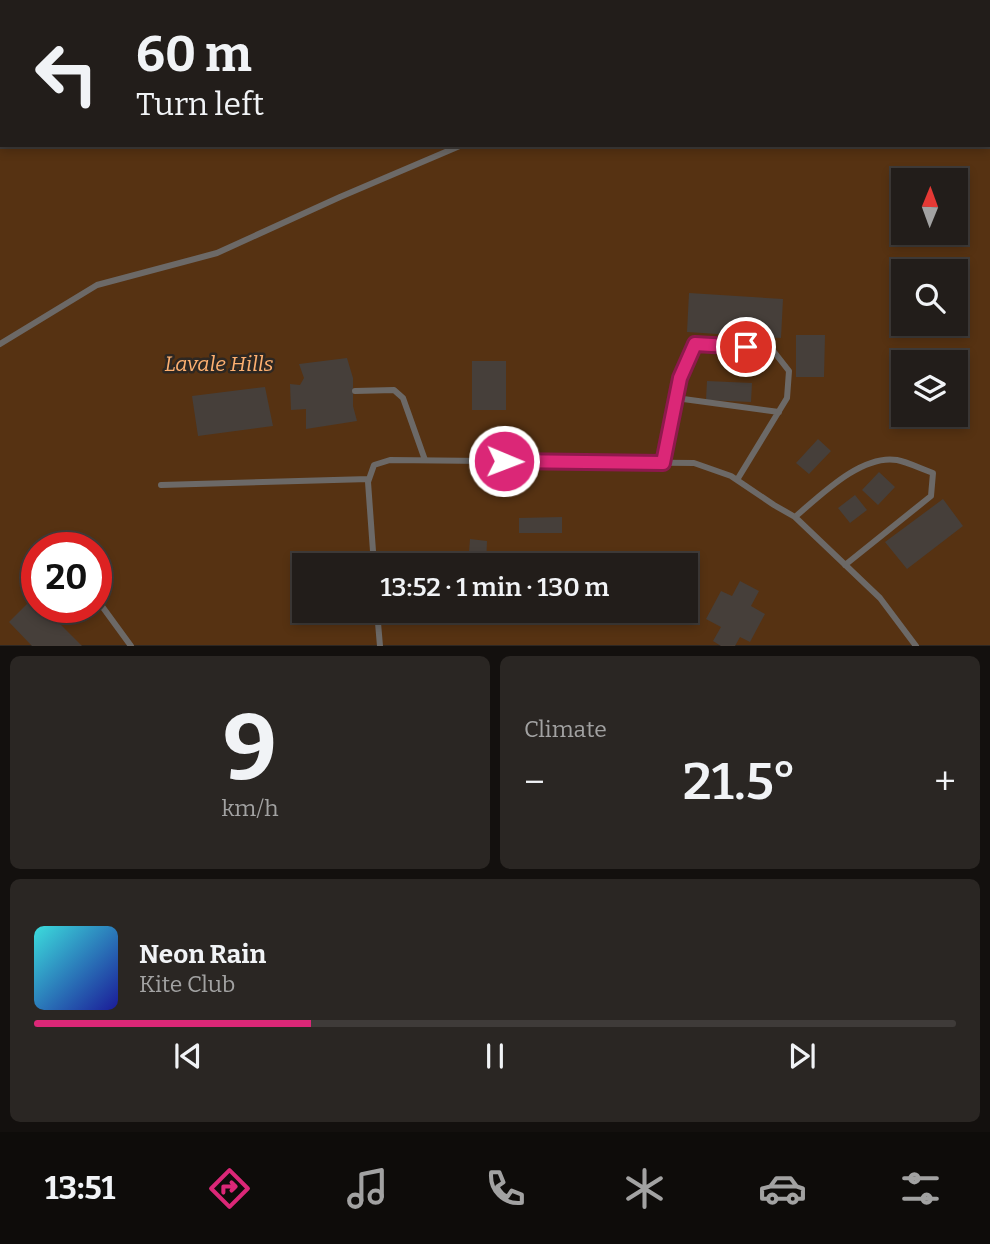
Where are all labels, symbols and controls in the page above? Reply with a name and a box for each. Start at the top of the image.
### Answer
text: 60 m [136,25,252,84]
icon: left [21,28,112,119]
text: Turn left [136,85,264,123]
north arrow [891,168,968,245]
map controls [891,168,968,427]
button: search [891,259,968,336]
pin [716,317,776,377]
icon: arrive [727,328,765,366]
button: layers [891,350,968,427]
park label: Lavale Hills [164,351,274,377]
position arrow [467,424,541,498]
speed limit sign: 20 [21,532,112,623]
text: 13:52 · 1 min · 130 m [381,572,609,603]
text: 9 [223,694,277,803]
text: Climate [524,715,607,743]
text: 21.5° [683,750,796,813]
text: − [524,759,545,805]
text: + [934,759,956,805]
text: km/h [222,794,278,822]
text: Neon Rain [139,939,266,970]
text: Kite Club [139,970,235,998]
icon: previous [169,1037,207,1075]
icon: pause [476,1037,514,1075]
icon: next [783,1037,821,1075]
icon: directions [205,1164,254,1213]
icon: music [343,1164,392,1213]
icon: phone [481,1164,530,1213]
icon: climate [620,1164,669,1213]
icon: car [758,1164,807,1213]
icon: filters [896,1164,945,1213]
text: 13:51 [45,1169,115,1207]

